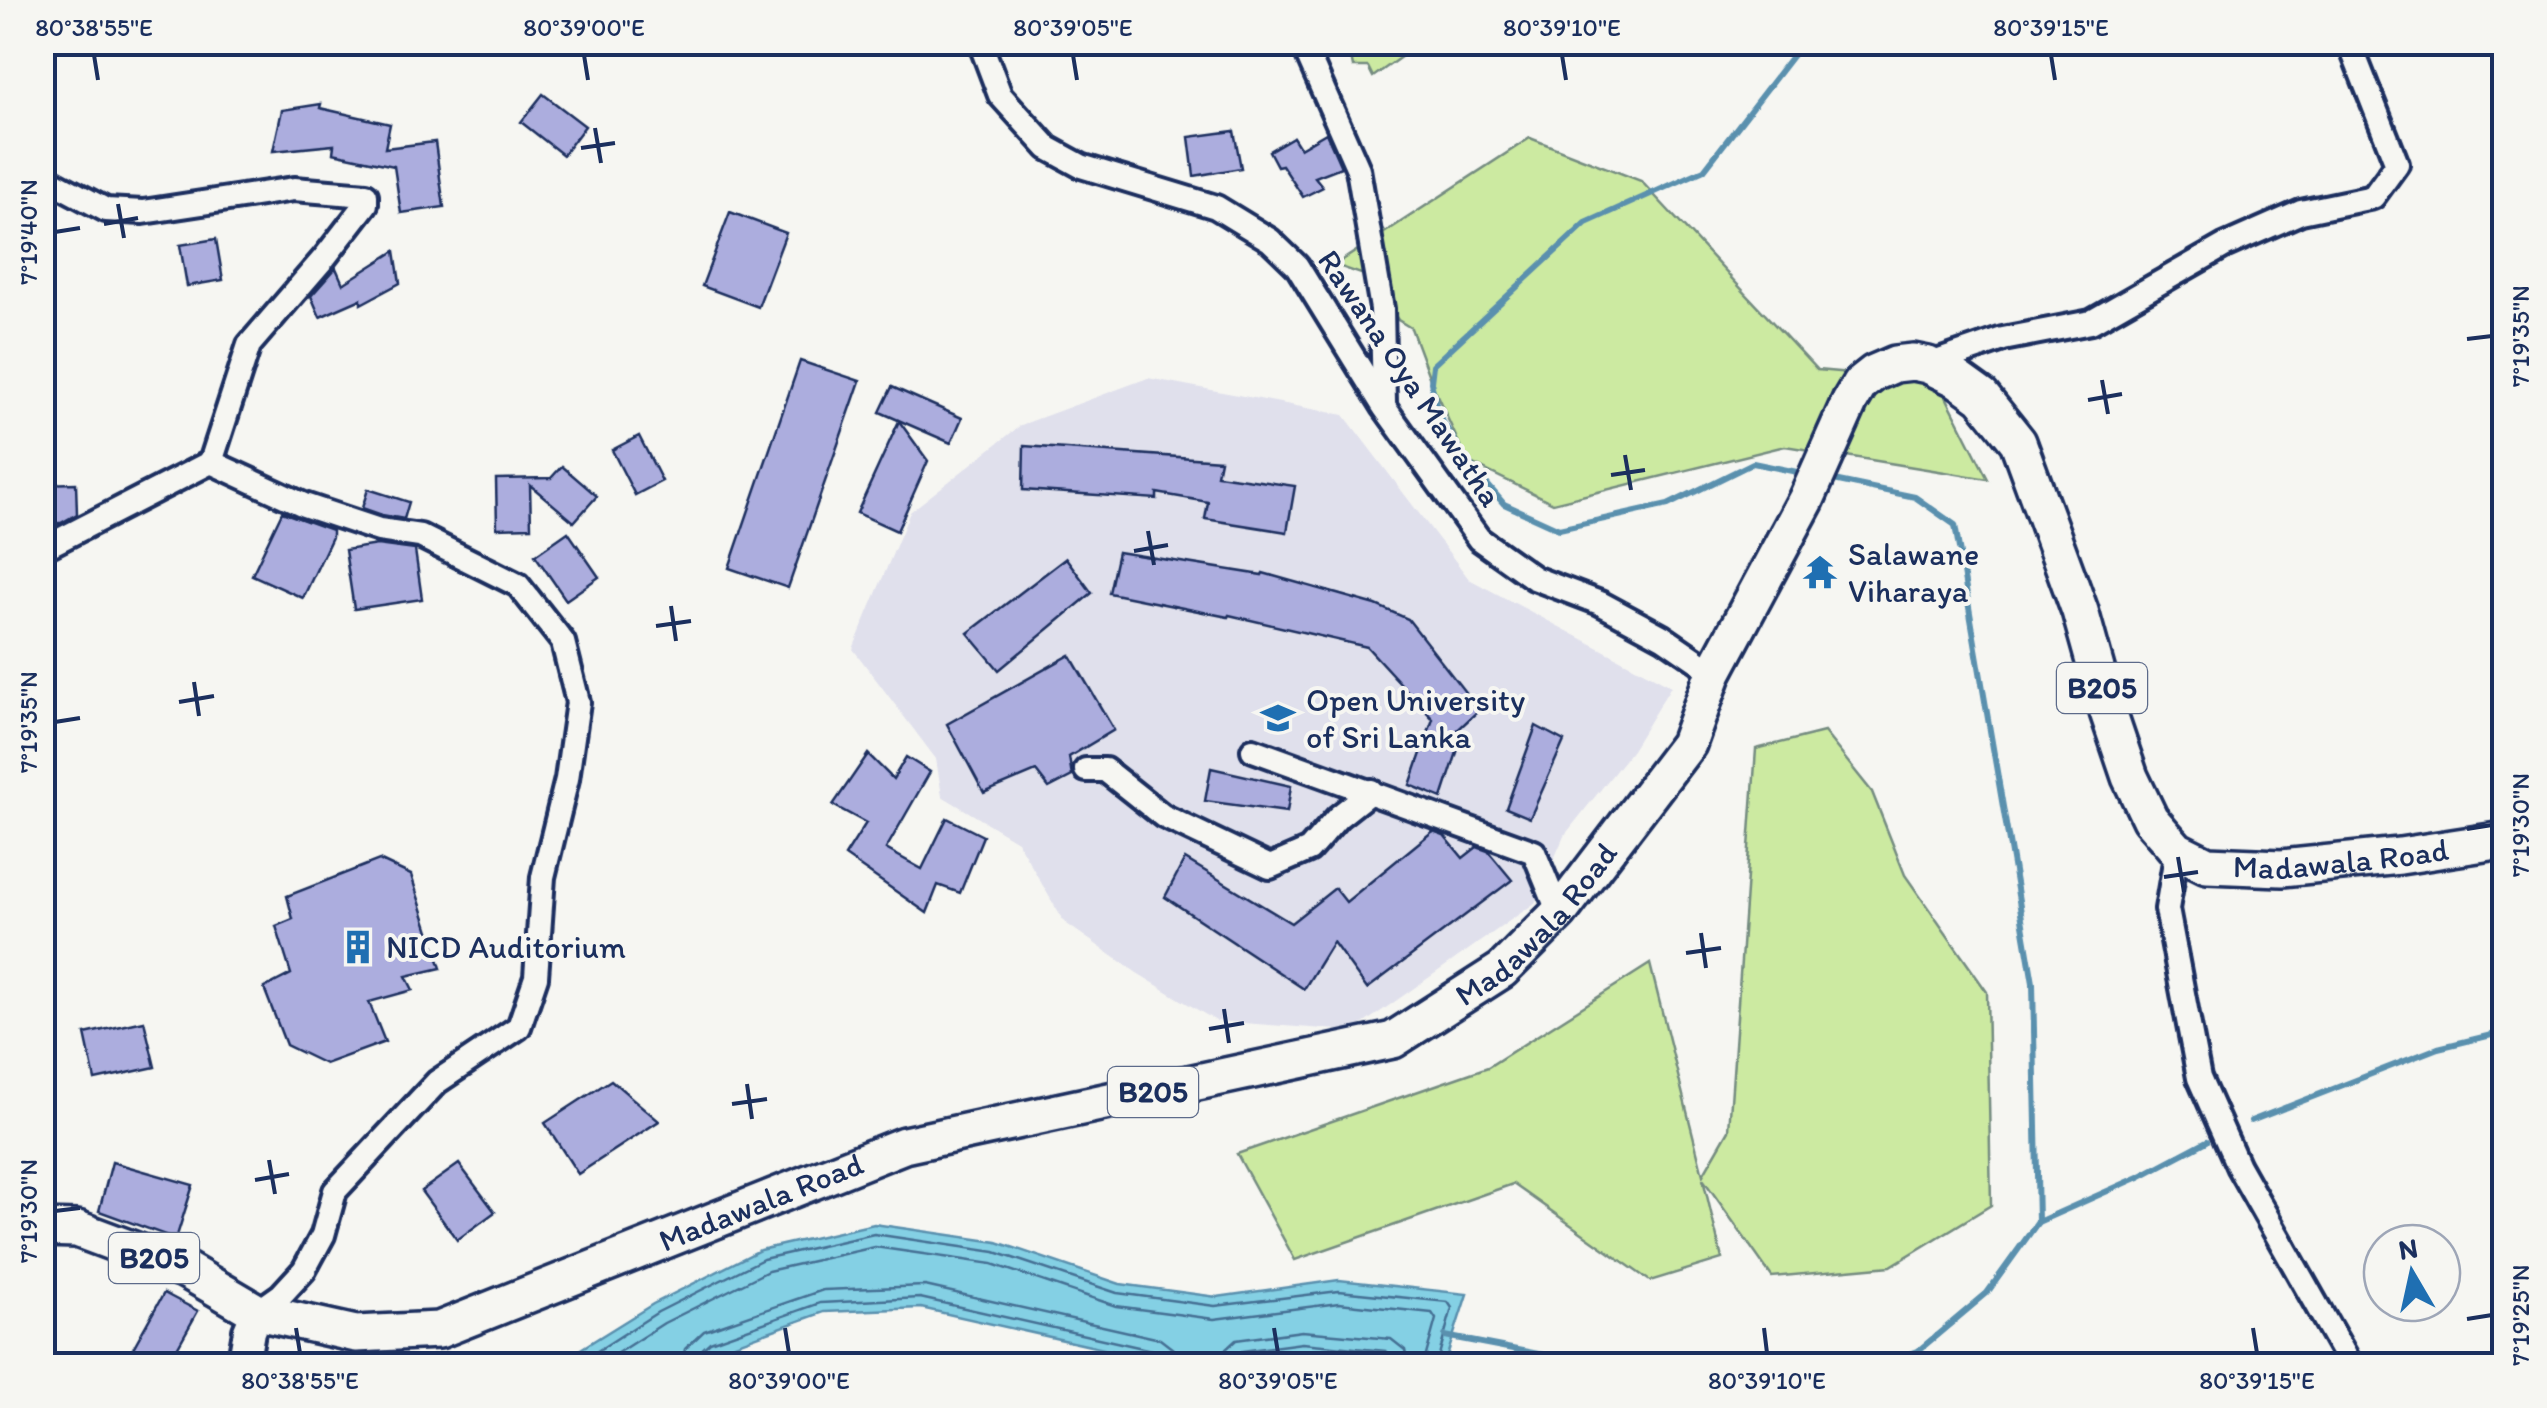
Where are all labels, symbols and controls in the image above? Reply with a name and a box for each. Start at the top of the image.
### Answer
text: 80°38'55"E [35,12,153,42]
text: 80°39'00"E [523,12,645,42]
text: 80°39'05"E [1013,12,1133,42]
text: 80°39'10"E [1503,12,1621,42]
text: 80°39'15"E [1993,12,2109,42]
text: 7°19'40"N [13,179,43,285]
street label: Rawana Oya Mawatha [1310,242,1510,514]
text: 7°19'35"N [2505,285,2535,387]
place label: Salawane Viharaya [1848,535,1979,610]
temple icon: Salawane Viharaya [1801,553,1839,591]
road number: B205 [2057,663,2147,713]
text: 7°19'35"N [13,671,43,773]
place label: Open University of Sri Lanka [1306,681,1525,756]
school or university icon: Open University of Sri Lanka [1259,699,1297,737]
text: 7°19'30"N [2505,773,2535,877]
street label: Madawala Road [2232,830,2451,888]
street label: Madawala Road [1448,834,1625,1014]
building icon: NICD Auditorium [339,928,377,966]
place label: NICD Auditorium [386,928,626,966]
road number: B205 [1108,1067,1198,1117]
street label: Madawala Road [653,1144,869,1260]
text: 7°19'30"N [13,1159,43,1263]
north arrow [2362,1223,2462,1323]
text: N [2396,1230,2420,1267]
road number: B205 [109,1233,199,1283]
text: 7°19'25"N [2505,1264,2535,1366]
text: 80°38'55"E [241,1365,359,1395]
text: 80°39'00"E [728,1365,850,1395]
text: 80°39'05"E [1218,1365,1338,1395]
text: 80°39'10"E [1708,1365,1826,1395]
text: 80°39'15"E [2199,1365,2315,1395]

